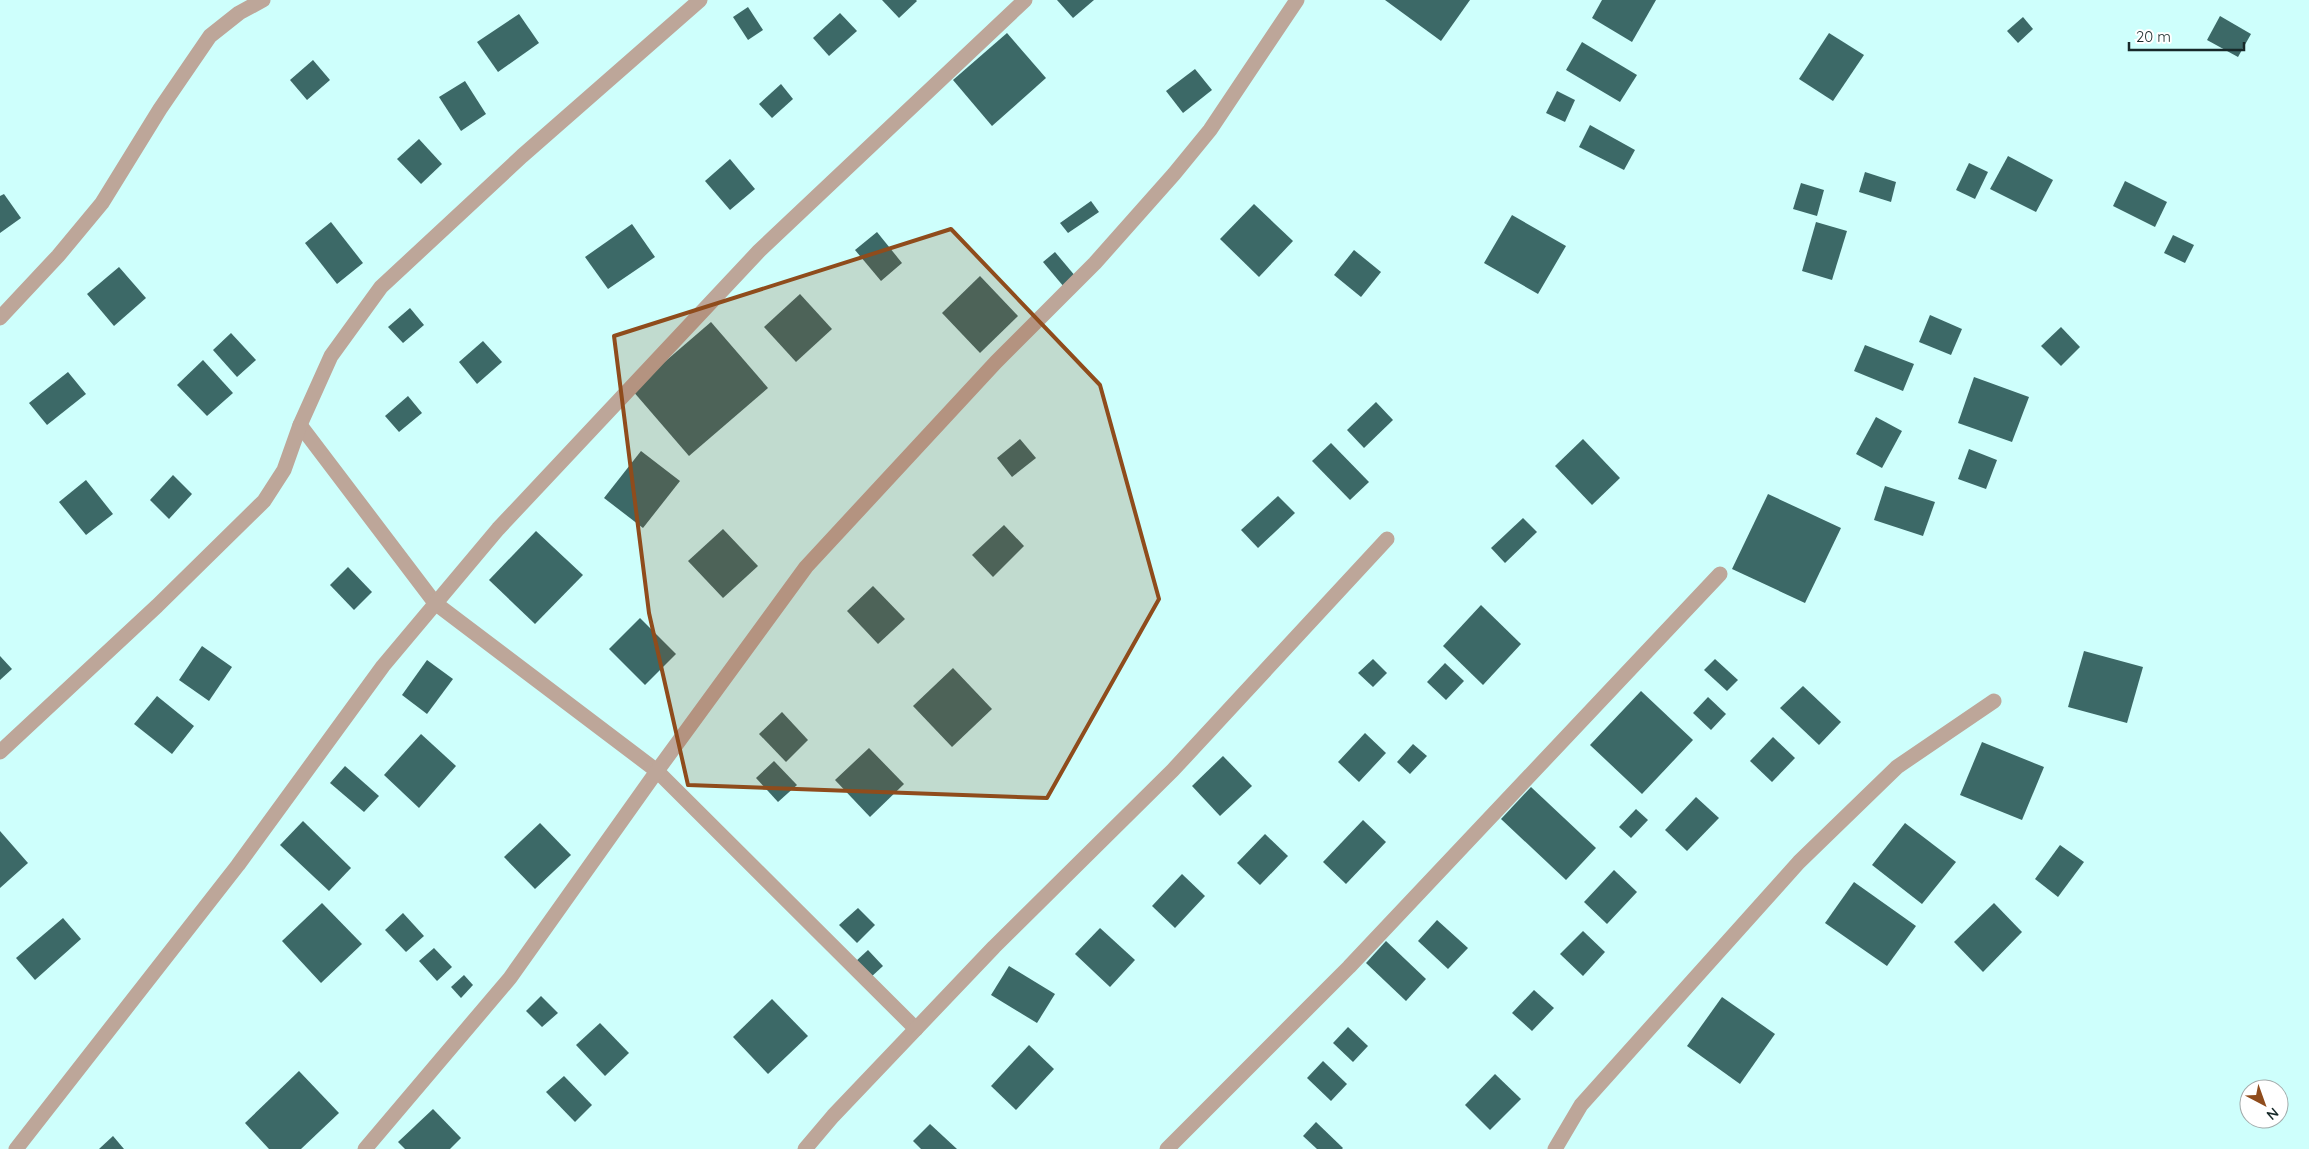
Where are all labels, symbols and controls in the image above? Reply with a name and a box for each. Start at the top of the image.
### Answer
scale bar [2129,20,2244,52]
text: 20 m [2136,27,2171,46]
north arrow [2239,1079,2289,1129]
text: N [2263,1104,2282,1124]

